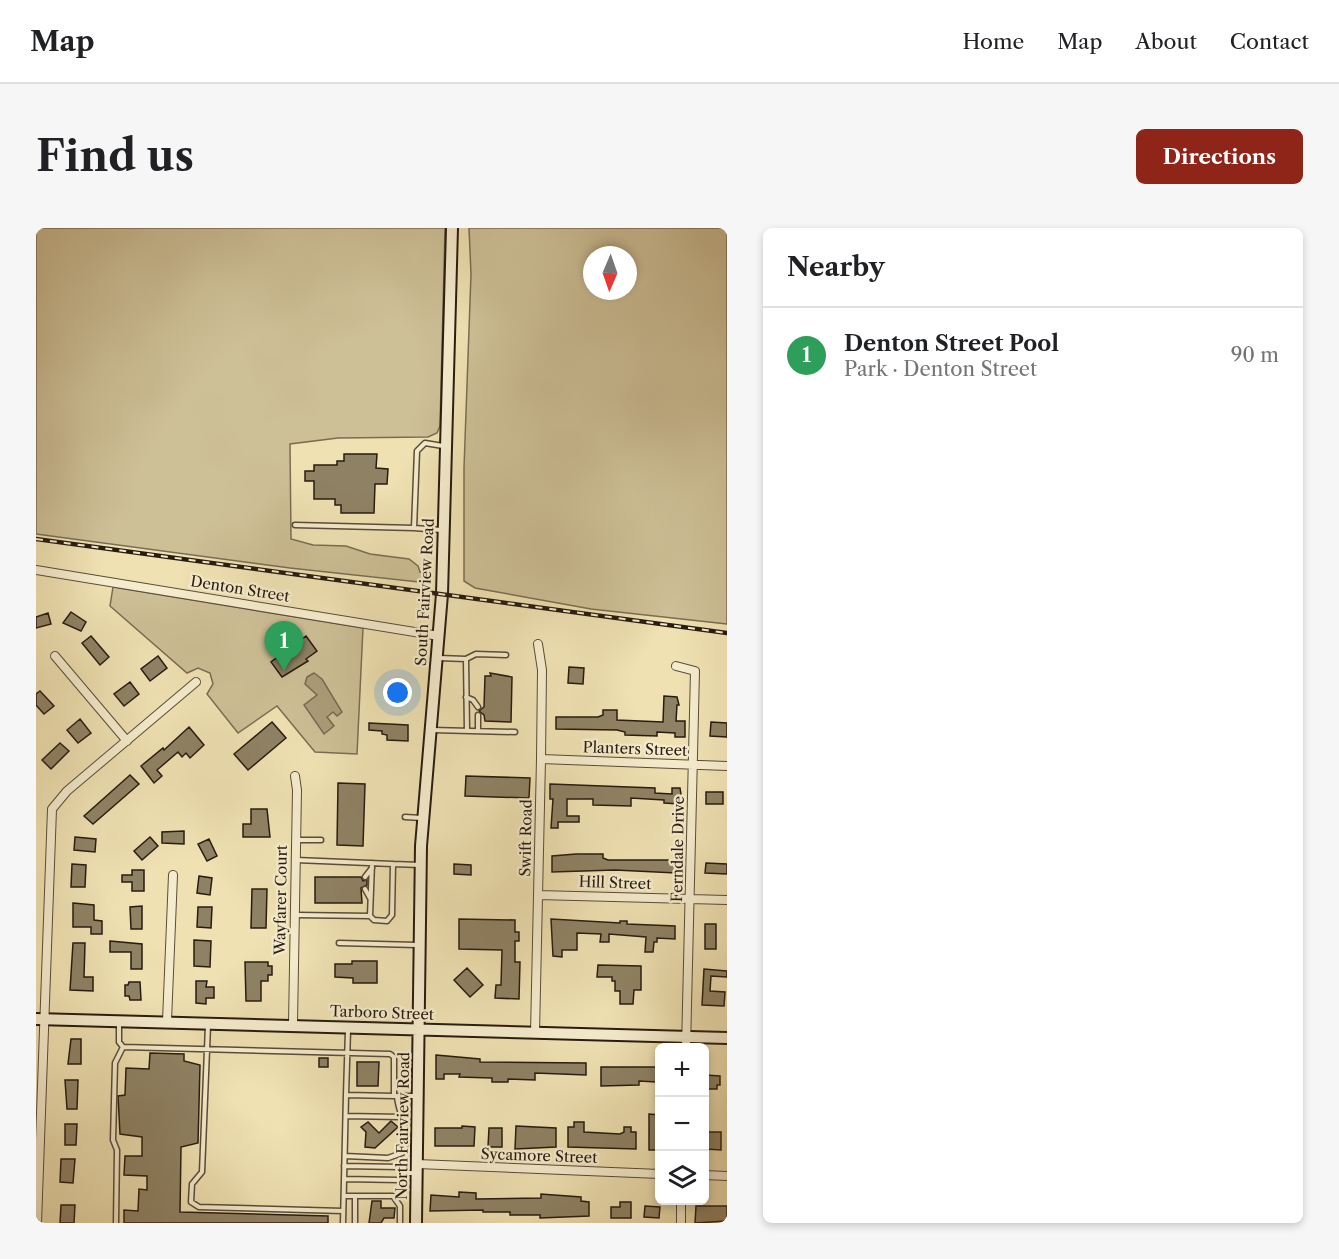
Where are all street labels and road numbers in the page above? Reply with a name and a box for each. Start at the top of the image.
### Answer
street label: South Fairview Road [411,518,438,666]
street label: Denton Street [189,571,292,606]
street label: Planters Street [582,737,688,760]
street label: Ferndale Drive [667,796,688,902]
street label: Swift Road [515,799,536,877]
street label: Wayfarer Court [270,844,291,956]
street label: Hill Street [578,872,652,893]
street label: Tarboro Street [330,1001,435,1024]
street label: North Fairview Road [392,1052,413,1200]
street label: Sycamore Street [480,1144,598,1167]

